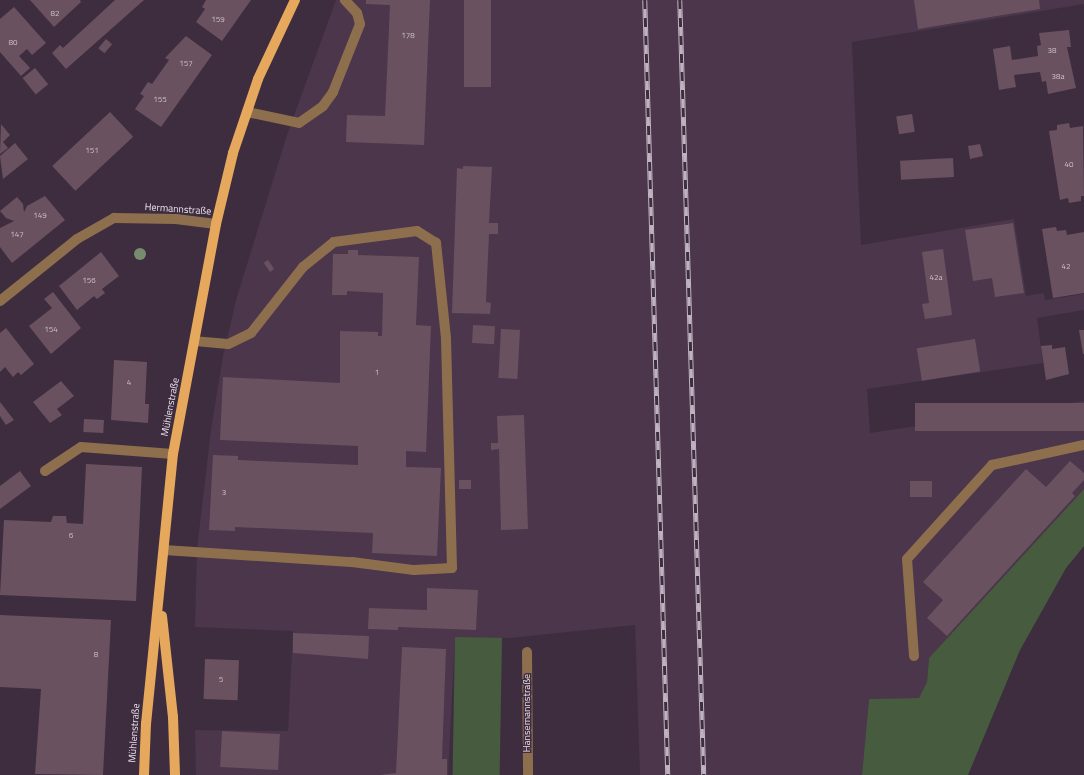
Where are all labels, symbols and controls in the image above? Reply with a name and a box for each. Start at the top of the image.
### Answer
house number: 82 [51,9,59,19]
house number: 159 [211,15,225,25]
house number: 178 [401,31,415,41]
house number: 80 [9,38,17,48]
house number: 38 [1048,46,1056,56]
house number: 157 [179,59,193,69]
house number: 38a [1052,72,1064,82]
house number: 155 [153,95,167,105]
house number: 151 [85,146,99,156]
house number: 40 [1065,160,1073,170]
street label: Hermannstraße [144,201,212,217]
house number: 149 [33,211,47,221]
house number: 147 [10,230,24,240]
house number: 42 [1062,262,1070,272]
house number: 42a [930,273,942,283]
house number: 156 [82,276,96,286]
house number: 154 [44,325,58,335]
house number: 1 [375,368,379,378]
street label: Mühlenstraße [158,377,182,437]
house number: 4 [127,378,131,388]
house number: 3 [222,488,226,498]
house number: 6 [69,531,73,541]
house number: 8 [94,650,98,660]
street label: Hansemannstraße [521,674,533,752]
house number: 5 [219,675,223,685]
street label: Mühlenstraße [126,703,142,763]

